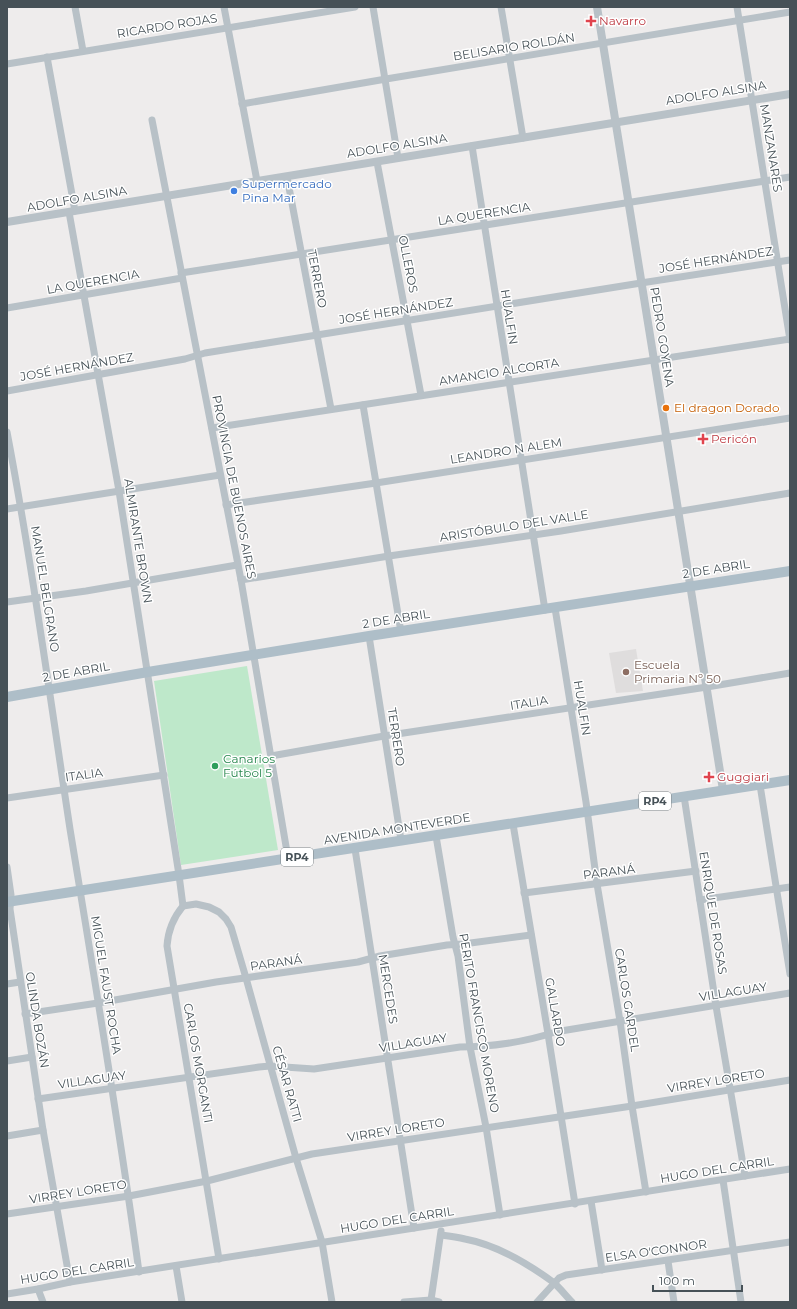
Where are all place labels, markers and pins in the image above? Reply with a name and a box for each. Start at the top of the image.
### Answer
place label: Navarro [599,13,646,28]
marker: Navarro [586,16,596,26]
place label: Supermercado Pina Mar [242,176,332,205]
marker: Supermercado Pina Mar [229,186,239,196]
place label: El dragon Dorado [674,400,779,415]
marker: El dragon Dorado [661,403,671,413]
place label: Pericón [711,431,757,446]
marker: Pericón [698,434,708,444]
place label: Escuela Primaria Nº 50 [634,657,721,686]
marker: Escuela Primaria Nº 50 [621,667,631,677]
place label: Canarios Fútbol 5 [223,751,275,780]
marker: Canarios Fútbol 5 [210,761,220,771]
place label: Guggiari [717,769,769,784]
marker: Guggiari [704,772,714,782]

